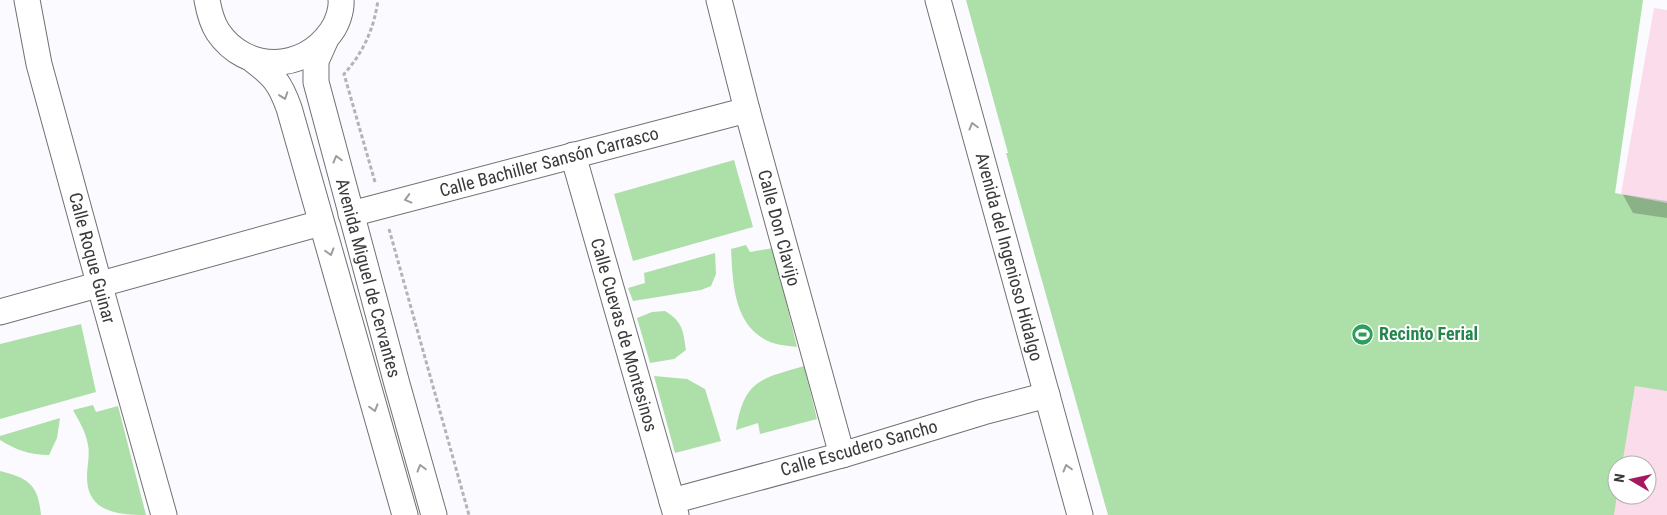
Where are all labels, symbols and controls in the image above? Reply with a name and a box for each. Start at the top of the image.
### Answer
one-way arrow [278,91,288,99]
street label: Calle Bachiller Sansón Carrasco [437,122,661,201]
one-way arrow [968,122,978,130]
street label: Avenida del Ingenioso Hidalgo [972,150,1047,363]
one-way arrow [332,156,342,164]
street label: Calle Don Clavijo [754,167,805,288]
street label: Avenida Miguel de Cervantes [332,176,405,380]
street label: Calle Roque Guinar [65,190,120,326]
one-way arrow [404,194,412,204]
street label: Calle Cuevas de Montesinos [587,236,662,434]
one-way arrow [324,247,334,255]
sports icon: Recinto Ferial [1351,322,1375,346]
place label: Recinto Ferial [1379,323,1478,344]
one-way arrow [369,403,379,411]
street label: Calle Escudero Sancho [778,415,940,480]
north arrow [1607,455,1657,505]
one-way arrow [1062,464,1073,472]
one-way arrow [416,465,426,473]
text: N [1611,472,1628,483]

